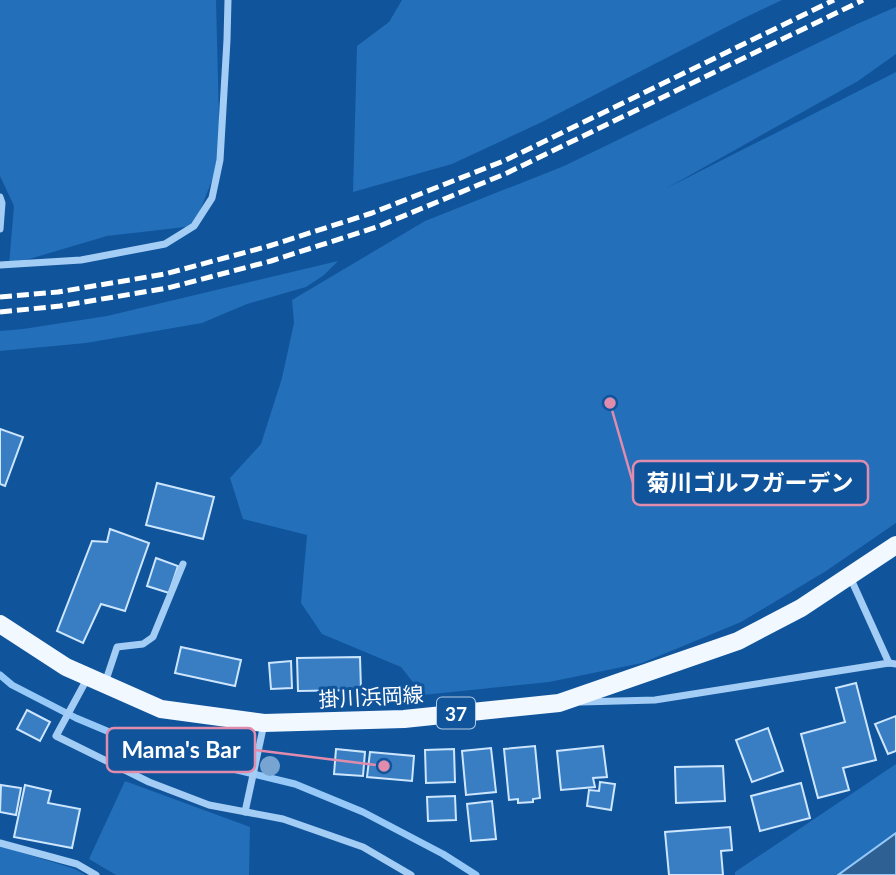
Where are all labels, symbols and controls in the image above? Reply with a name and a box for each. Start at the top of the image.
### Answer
callout: 菊川ゴルフガーデン [633,461,868,505]
text: 菊川ゴルフガーデン [647,468,854,496]
street label: 掛川浜岡線 [318,681,424,711]
road number: 37 [437,698,475,728]
callout: Mama's Bar [107,728,255,772]
text: Mama's Bar [121,735,241,763]

